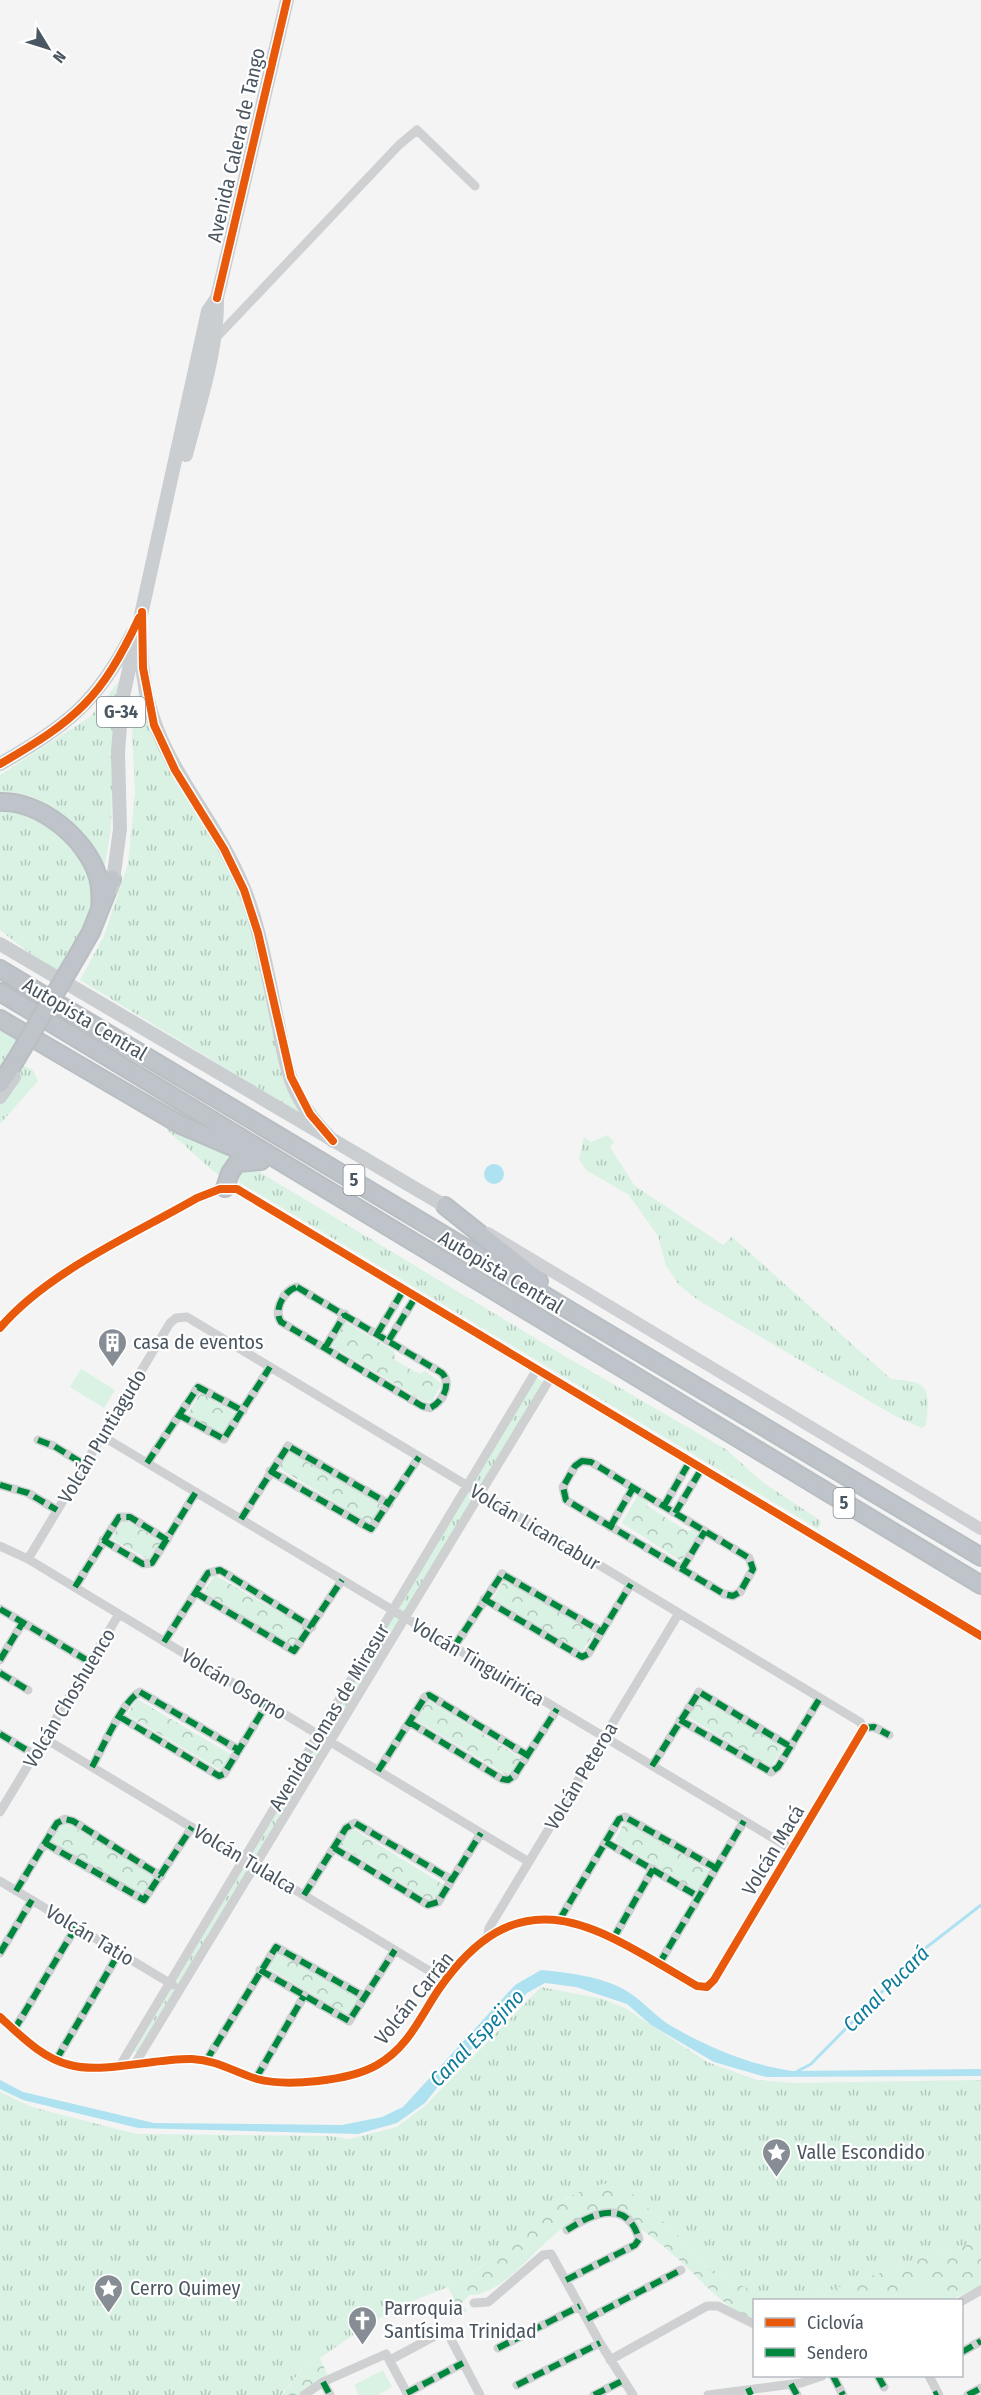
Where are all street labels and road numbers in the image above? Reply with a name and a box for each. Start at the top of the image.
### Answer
street label: Avenida Calera de Tango [202,45,270,245]
road number: G-34 [97,697,145,727]
street label: Autopista Central [18,972,152,1066]
road number: 5 [344,1165,364,1195]
street label: Autopista Central [434,1225,568,1319]
street label: Volcán Puntiagudo [53,1365,151,1507]
street label: Volcán Licancabur [466,1479,604,1575]
road number: 5 [834,1488,854,1518]
street label: Volcán Tinguiririca [407,1613,549,1711]
street label: Avenida Lomas de Mirasur [264,1619,394,1815]
street label: Volcán Choshuenco [18,1624,120,1772]
street label: Volcán Osorno [177,1643,291,1725]
street label: Volcán Peteroa [540,1718,622,1834]
street label: Volcán Macá [737,1801,809,1899]
street label: Volcán Tulalca [189,1819,301,1899]
street label: Volcán Tatio [41,1899,139,1971]
street label: Volcán Carrán [369,1947,459,2049]

